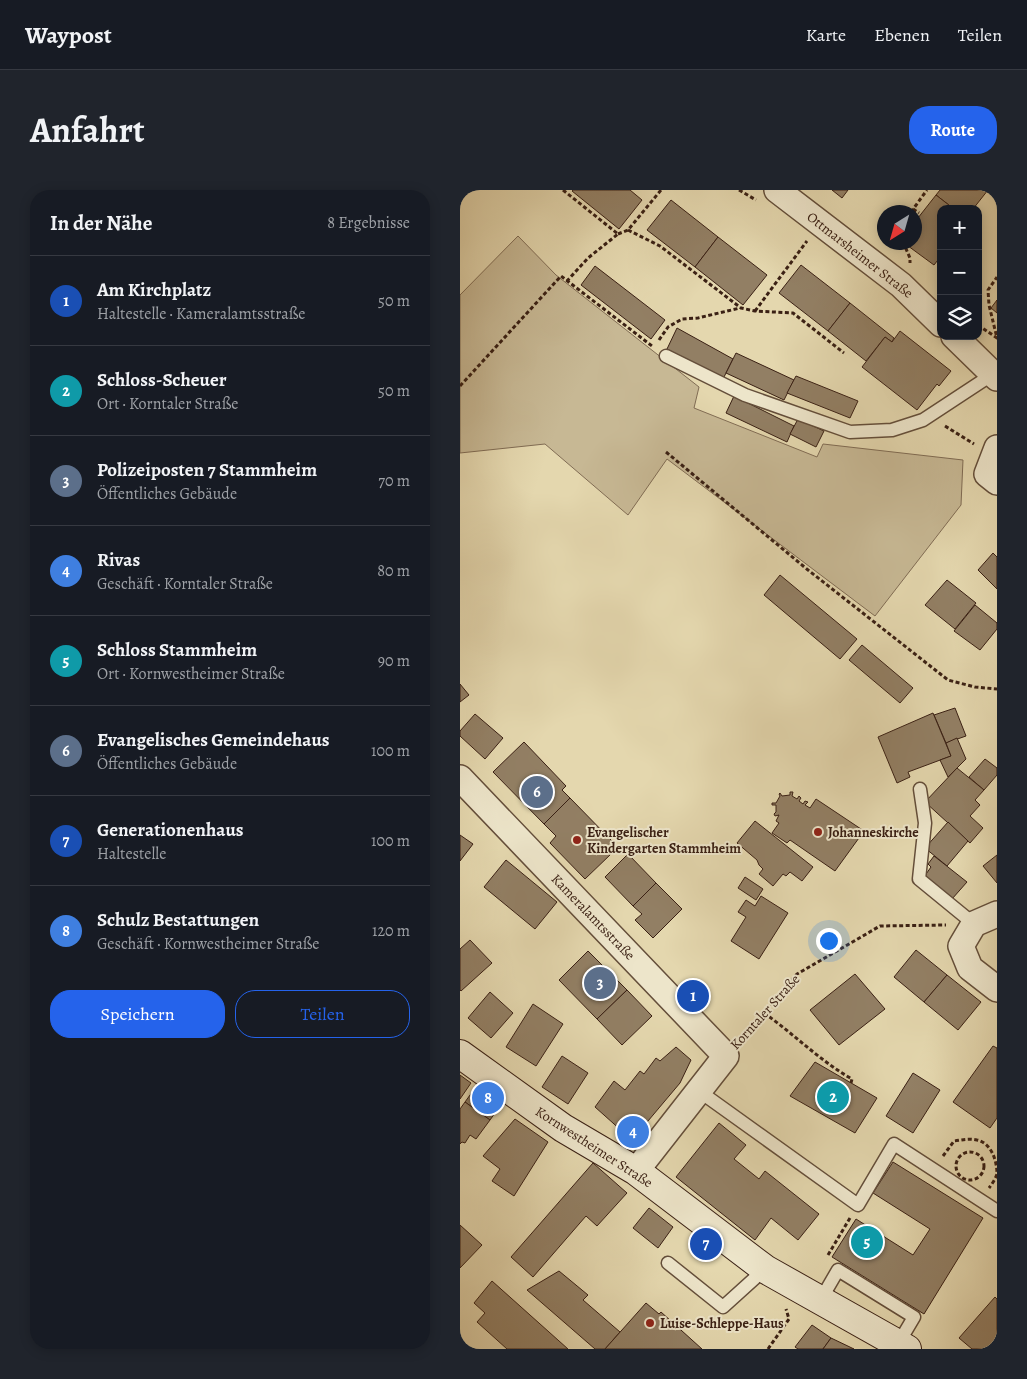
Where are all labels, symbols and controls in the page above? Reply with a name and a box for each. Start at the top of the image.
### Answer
text: Waypost [25,19,112,51]
text: Karte [806,23,846,47]
text: Ebenen [874,23,930,47]
text: Teilen [958,23,1002,47]
text: Anfahrt [30,106,145,154]
button: Route [909,106,997,154]
north arrow [877,205,922,250]
map controls [937,205,982,340]
button: + [937,205,982,250]
street label: Ottmarsheimer Straße [803,207,917,303]
text: In der Nähe [50,209,152,237]
text: 8 Ergebnisse [327,212,410,234]
button: − [937,250,982,295]
text: Am Kirchplatz [97,277,211,303]
text: 1 [63,290,69,312]
text: 50 m [378,290,410,312]
button: layers [937,295,982,340]
text: Haltestelle · Kameralamtsstraße [97,303,305,325]
text: Schloss-Scheuer [97,367,227,393]
text: 2 [62,380,70,402]
text: 50 m [378,380,410,402]
text: Ort · Korntaler Straße [97,393,238,415]
text: Polizeiposten 7 Stammheim [97,457,317,483]
text: 3 [63,470,69,492]
text: 70 m [378,470,410,492]
text: Öffentliches Gebäude [97,483,237,505]
text: Rivas [97,547,140,573]
text: 4 [62,560,70,582]
text: 80 m [377,560,410,582]
text: Geschäft · Korntaler Straße [97,573,273,595]
text: Schloss Stammheim [97,637,257,663]
text: 5 [63,650,69,672]
text: 90 m [378,650,410,672]
text: Ort · Kornwestheimer Straße [97,663,285,685]
text: Evangelisches Gemeindehaus [97,727,330,753]
text: 6 [62,740,70,762]
text: 100 m [371,740,410,762]
text: Öffentliches Gebäude [97,753,237,775]
pin: 6 [521,773,553,811]
text: Generationenhaus [97,817,244,843]
place label: Evangelischer Kindergarten Stammheim [587,823,741,858]
place label: Johanneskirche [828,823,919,842]
marker: Johanneskirche [812,826,824,838]
text: 7 [63,830,69,852]
text: 100 m [371,830,410,852]
marker: Evangelischer Kindergarten Stammheim [571,834,583,846]
text: Haltestelle [97,843,166,865]
street label: Kameralamtsstraße [547,870,639,964]
text: Schulz Bestattungen [97,907,259,933]
text: 8 [62,920,70,942]
text: 120 m [372,920,410,942]
your location [816,928,842,954]
text: Geschäft · Kornwestheimer Straße [97,933,319,955]
pin: 3 [584,964,616,1002]
street label: Korntaler Straße [726,970,804,1054]
pin: 1 [677,977,709,1015]
button: Speichern [50,990,225,1038]
button: Teilen [235,990,410,1038]
pin: 2 [817,1078,849,1116]
pin: 8 [472,1079,504,1117]
street label: Kornwestheimer Straße [532,1102,656,1192]
pin: 4 [617,1113,649,1151]
pin: 5 [851,1223,883,1261]
pin: 7 [690,1225,722,1263]
place label: Luise-Schleppe-Haus [660,1314,784,1333]
marker: Luise-Schleppe-Haus [644,1317,656,1329]

